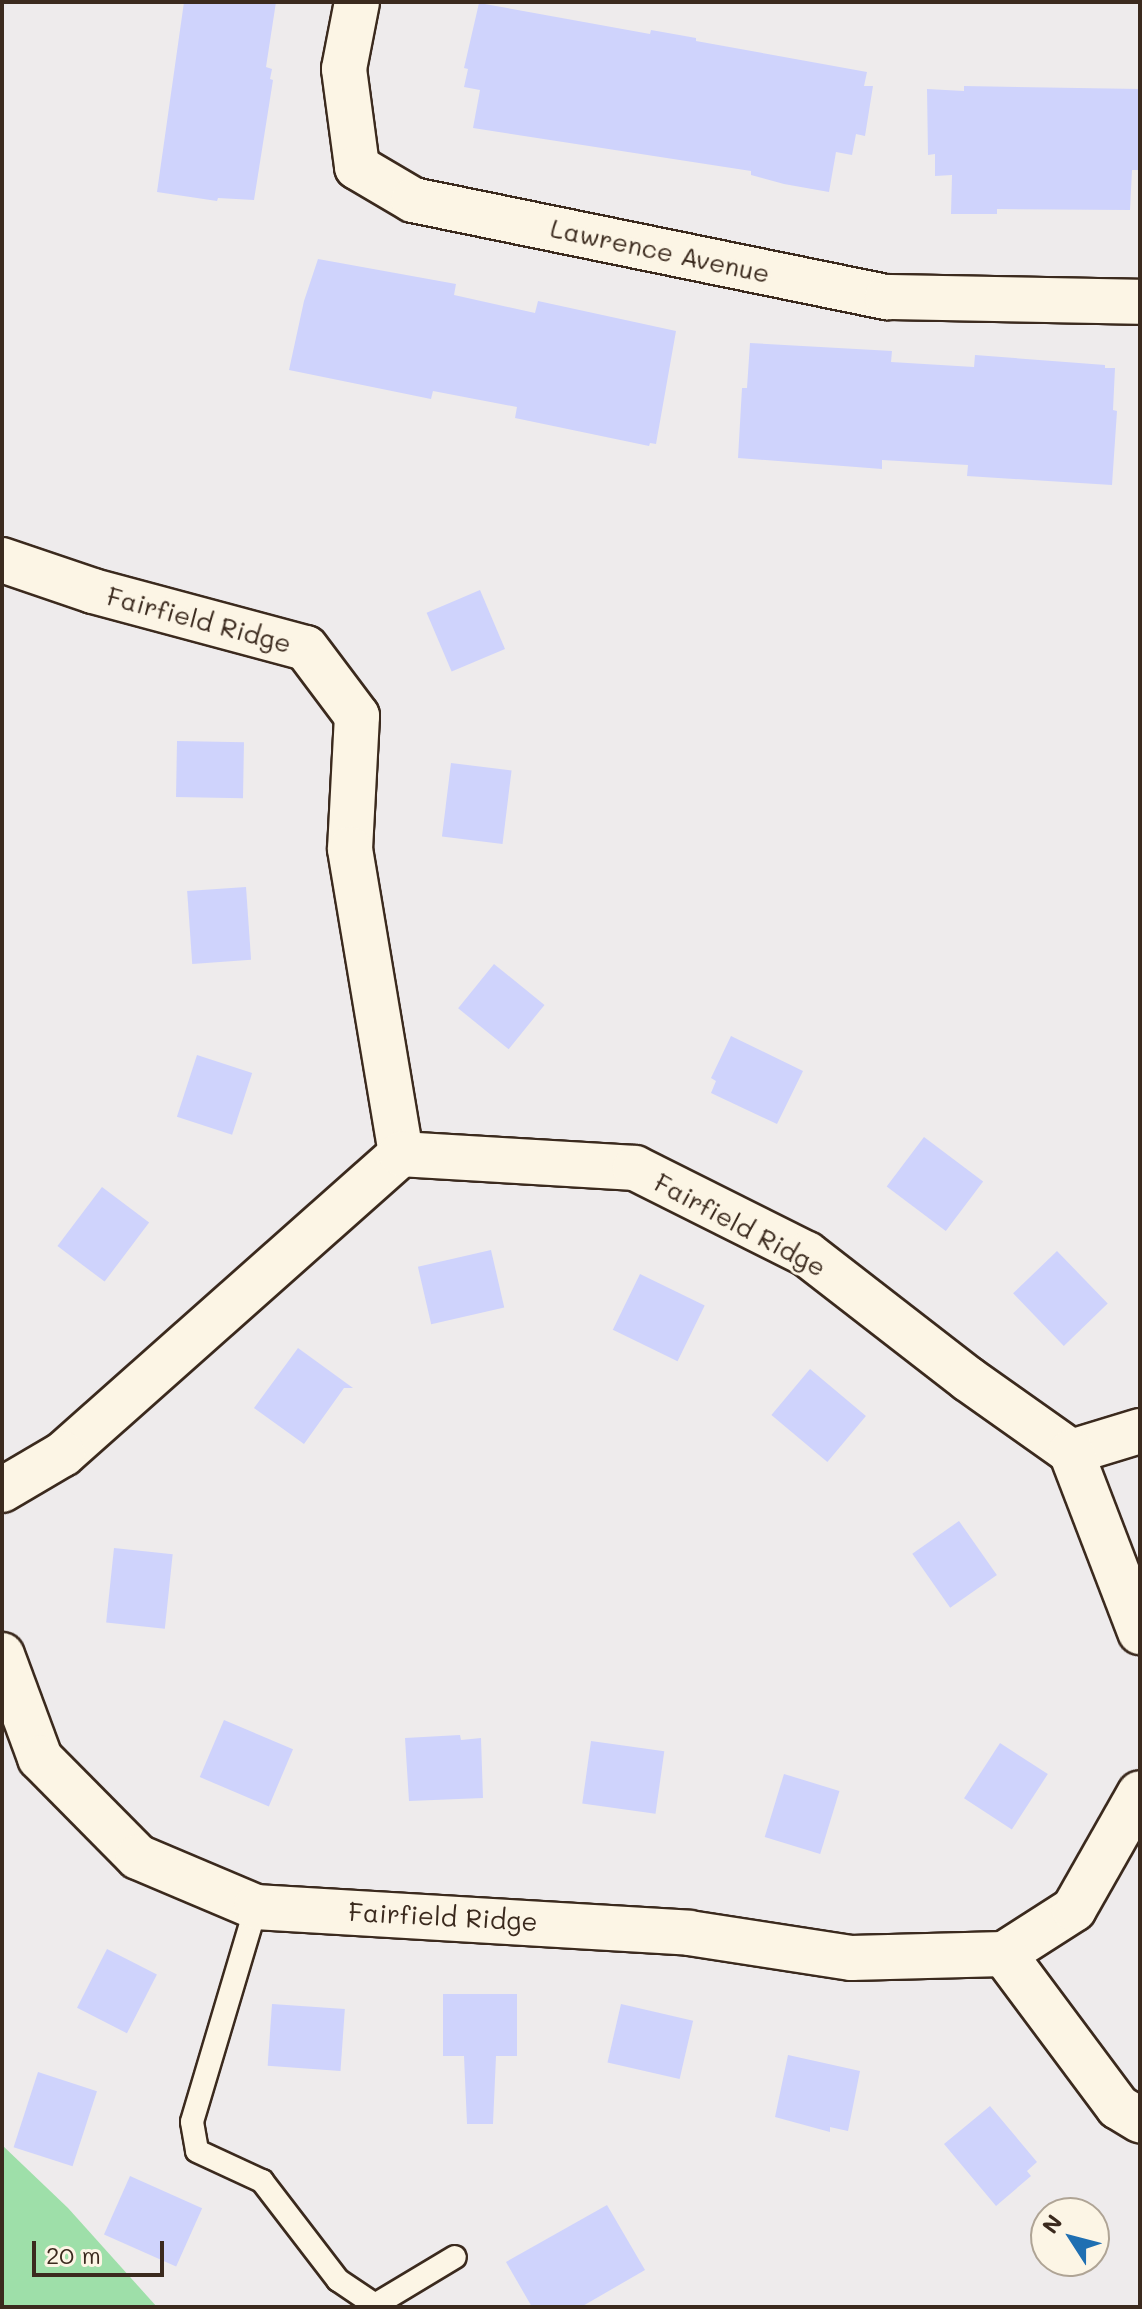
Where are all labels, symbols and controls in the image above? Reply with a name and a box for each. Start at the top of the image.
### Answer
street label: Lawrence Avenue [548,213,772,289]
street label: Fairfield Ridge [103,580,295,660]
street label: Fairfield Ridge [649,1167,831,1283]
street label: Fairfield Ridge [348,1896,538,1938]
north arrow [1030,2197,1110,2277]
text: N [1035,2209,1068,2239]
scale bar [36,2225,168,2275]
text: 20 m [46,2239,101,2270]

